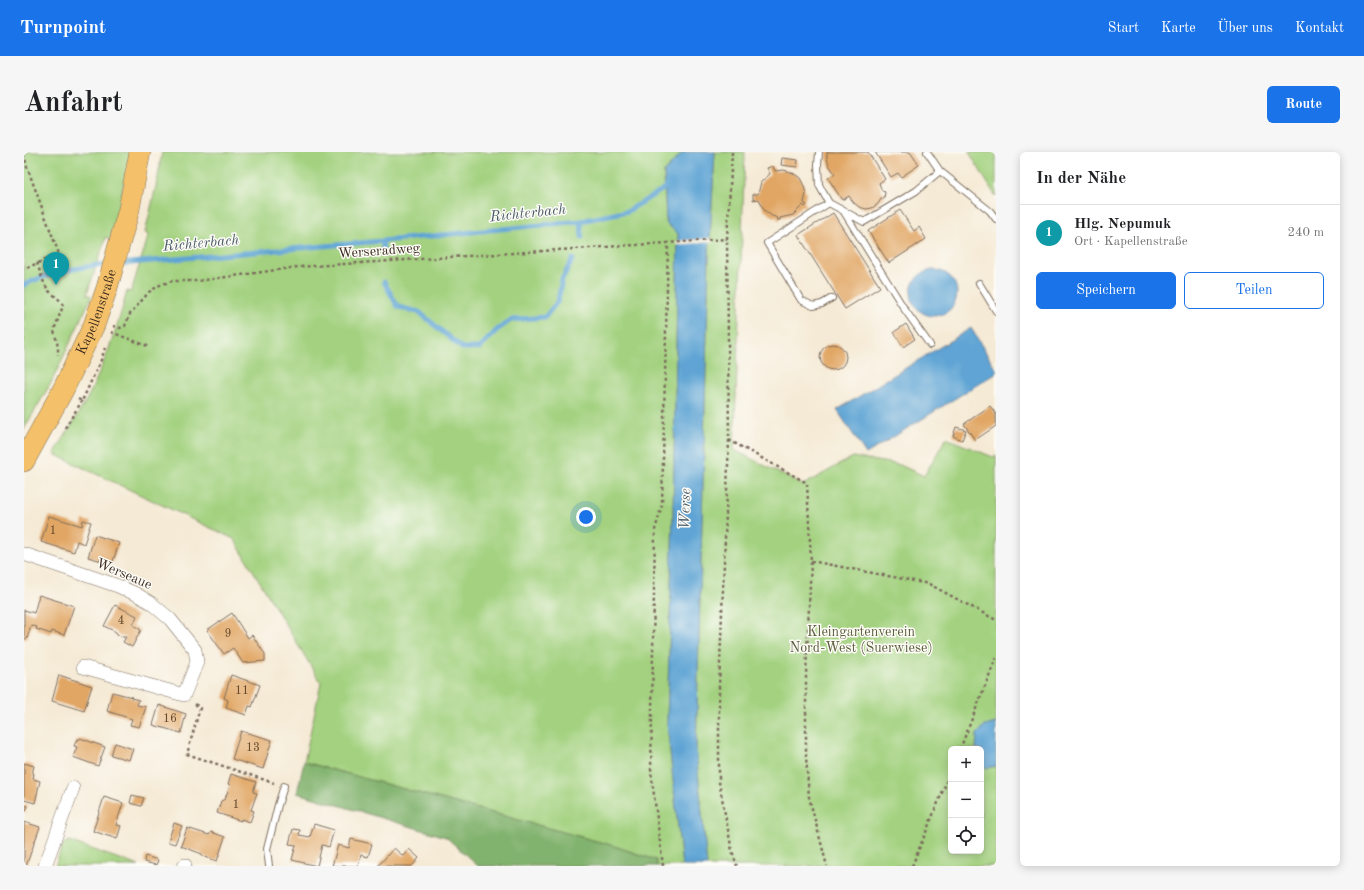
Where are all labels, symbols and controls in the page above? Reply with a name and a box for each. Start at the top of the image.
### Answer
text: Turnpoint [20,19,106,38]
text: Start [1108,21,1139,35]
text: Karte [1161,21,1196,35]
text: Über uns [1218,21,1273,35]
text: Kontakt [1295,21,1344,35]
button: Route [1267,86,1340,123]
text: Anfahrt [24,90,123,118]
text: In der Nähe [1036,170,1126,187]
water label: Richterbach [488,203,567,226]
text: Hlg. Nepumuk [1074,217,1171,232]
text: 1 [1045,226,1053,239]
text: 240 m [1287,226,1324,239]
water label: Richterbach [161,233,240,255]
text: Ort · Kapellenstraße [1074,235,1188,248]
street label: Werseradweg [337,241,421,261]
pin: 1 [43,252,69,285]
street label: Kapellenstraße [74,268,119,357]
button: Speichern [1036,272,1176,309]
button: Teilen [1184,272,1324,309]
water label: Werse [678,488,694,530]
your location [576,507,596,527]
house number: 1 [50,525,56,537]
street label: Werseaue [94,556,154,592]
house number: 4 [118,615,125,627]
park label: Kleingartenverein Nord-West (Suerwiese) [789,625,933,655]
house number: 9 [225,628,231,640]
house number: 11 [235,685,249,697]
house number: 16 [163,713,177,725]
house number: 13 [246,742,260,754]
map controls [948,746,984,854]
button: + [948,746,984,782]
button: − [948,782,984,818]
house number: 1 [233,799,239,811]
button: locate [948,818,984,854]

